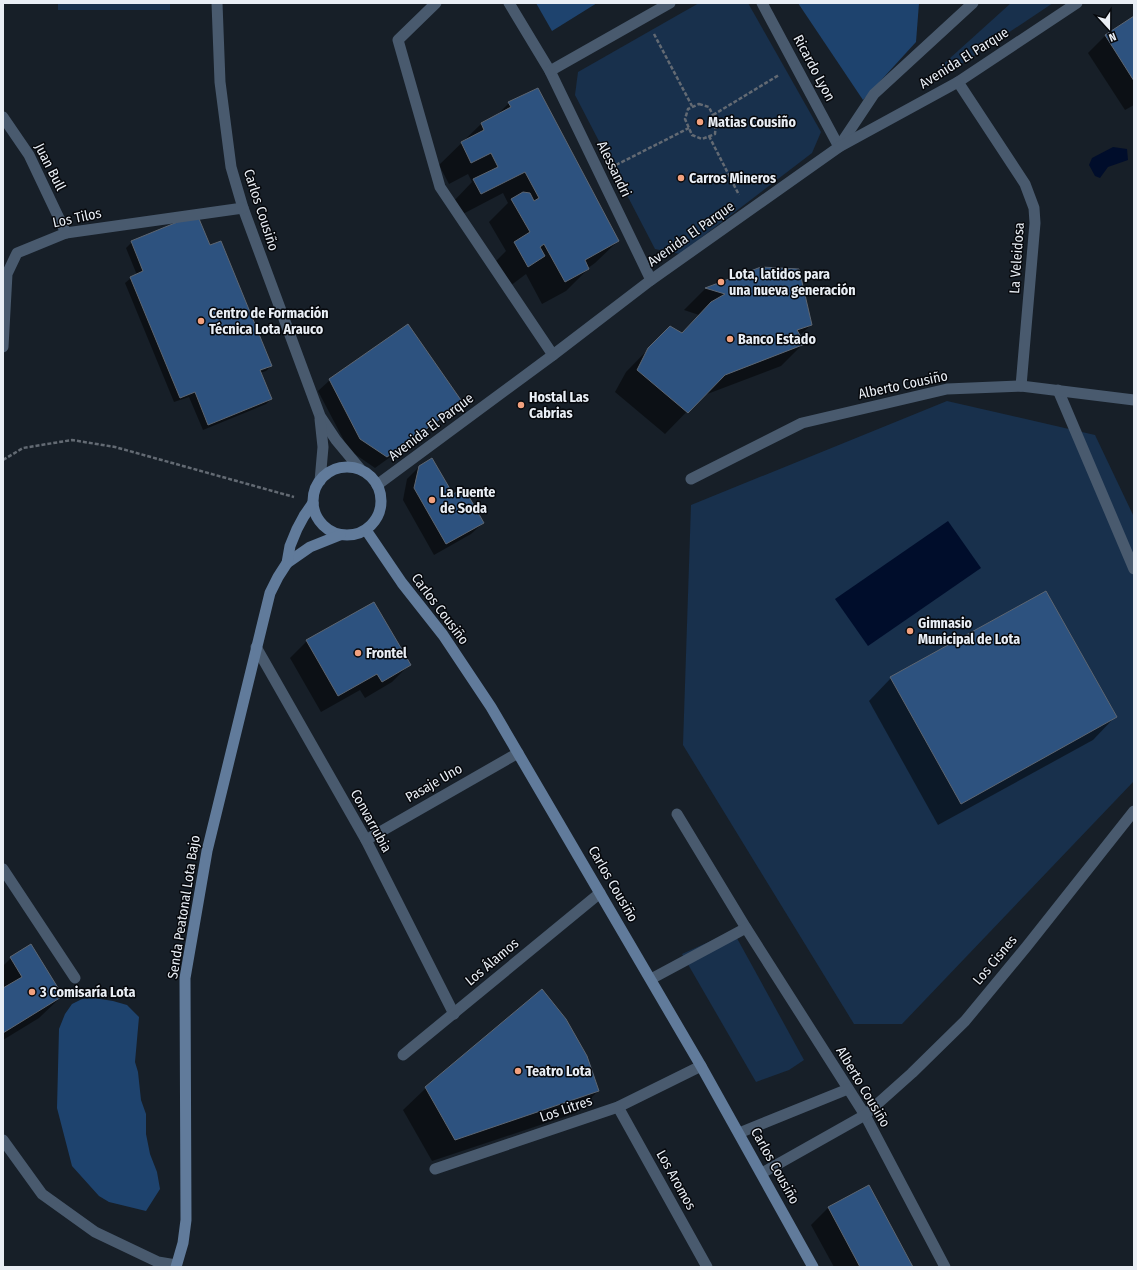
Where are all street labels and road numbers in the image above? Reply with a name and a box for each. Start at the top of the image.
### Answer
street label: Avenida El Parque [916,24,1012,92]
street label: Ricardo Lyon [789,32,839,104]
street label: Alessandri [593,138,635,200]
street label: Juan Bull [31,140,69,194]
street label: Carlos Cousiño [240,167,282,253]
street label: Avenida El Parque [644,198,738,270]
street label: Los Tilos [51,205,103,231]
street label: La Veleidosa [1006,222,1028,294]
street label: Alberto Cousiño [857,367,949,403]
street label: Avenida El Parque [385,389,477,465]
street label: Carlos Cousiño [408,570,472,648]
street label: Pasaje Uno [403,760,465,806]
street label: Convarrubia [347,787,395,856]
street label: Senda Peatonal Lota Bajo [164,834,204,980]
street label: Carlos Cousiño [584,843,642,925]
street label: Los Cisnes [969,932,1021,988]
street label: Los Álamos [461,934,522,989]
street label: Alberto Cousiño [832,1044,894,1130]
street label: Los Litres [538,1092,594,1126]
street label: Carlos Cousiño [747,1125,803,1207]
street label: Los Aromos [653,1147,699,1213]

